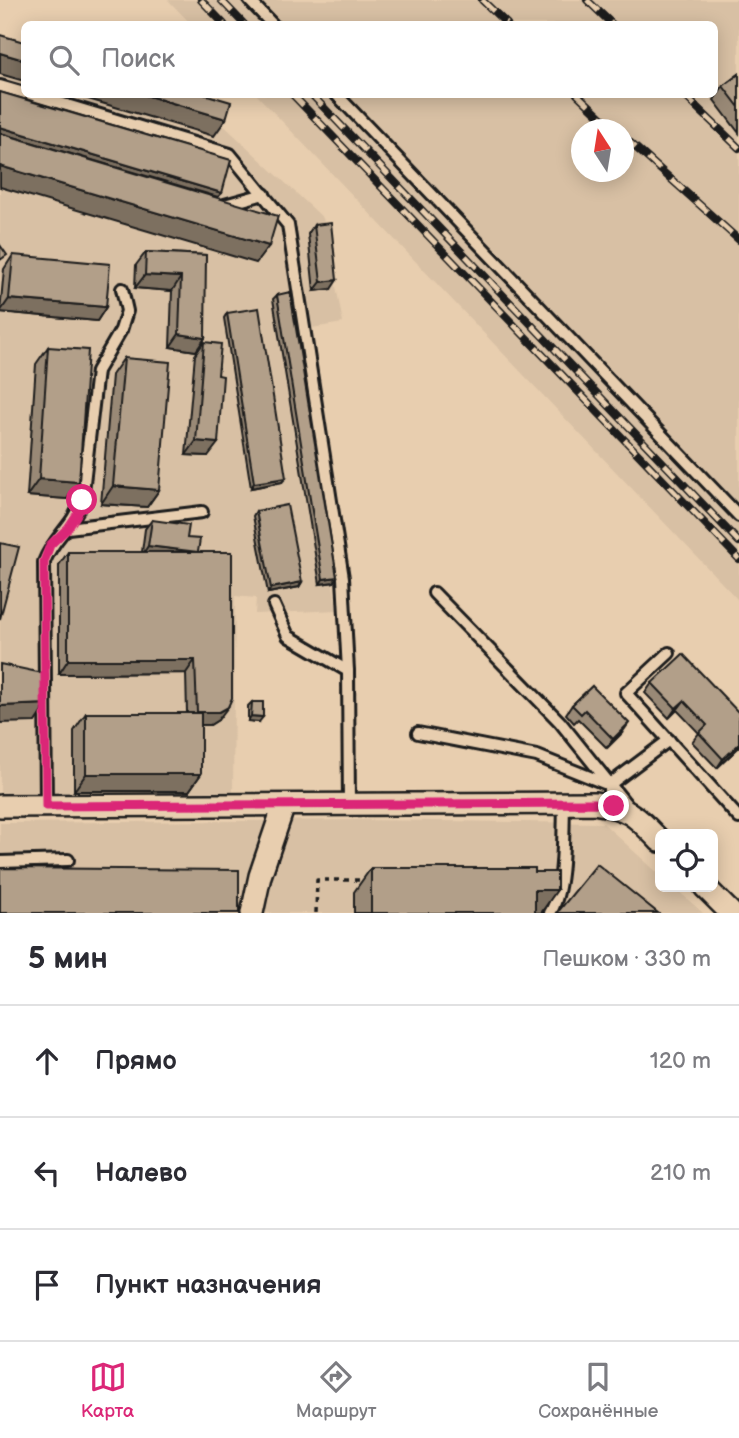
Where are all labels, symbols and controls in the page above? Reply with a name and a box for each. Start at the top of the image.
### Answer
search box [21,21,718,98]
icon: search [45,41,83,79]
text: Поиск [101,44,175,75]
north arrow [571,119,634,182]
route start [66,484,97,515]
route end [598,790,629,821]
map controls [655,829,718,892]
button: locate [655,829,718,892]
text: 5 мин [28,941,108,977]
text: Пешком · 330 m [542,945,711,973]
icon: ahead [28,1042,66,1080]
text: Прямо [95,1046,177,1077]
text: 120 m [650,1047,711,1075]
icon: left [28,1154,66,1192]
text: Налево [95,1158,187,1189]
text: 210 m [650,1159,711,1187]
icon: arrive [28,1266,66,1304]
text: Пункт назначения [95,1270,321,1301]
tab: Карта [81,1358,134,1423]
tab: Маршрут [296,1358,377,1423]
tab: Сохранённые [538,1358,658,1423]

